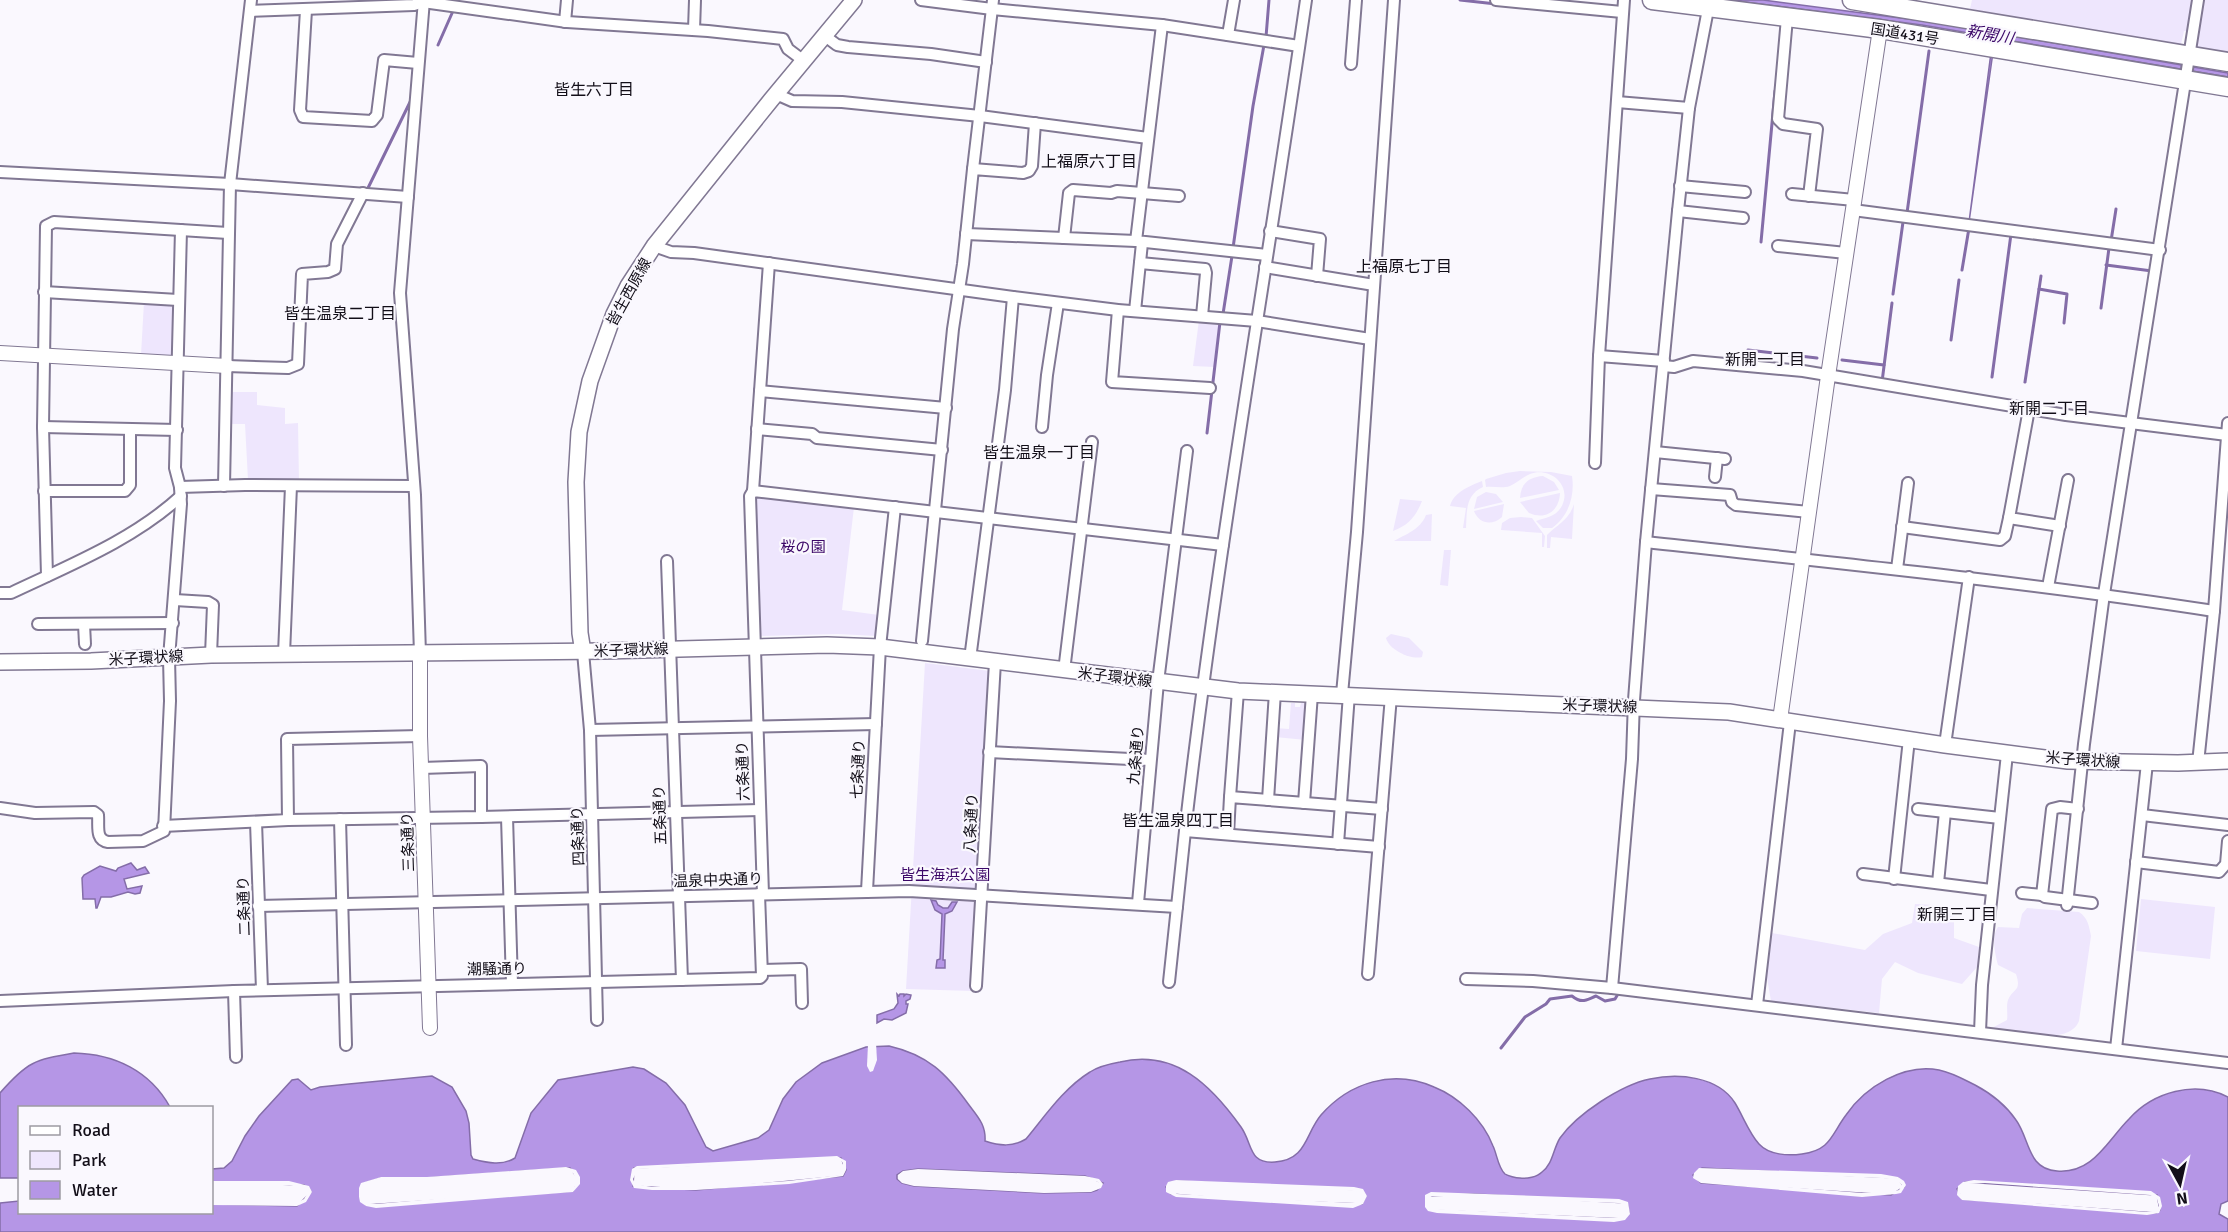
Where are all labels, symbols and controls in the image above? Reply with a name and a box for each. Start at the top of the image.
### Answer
street label: 国道431号 [1869,20,1941,48]
water label: 新開川 [1964,21,2017,49]
district label: 皆生六丁目 [554,80,634,100]
district label: 上福原六丁目 [1041,152,1137,172]
street label: 皆生西原線 [603,255,655,329]
district label: 上福原七丁目 [1356,257,1452,277]
district label: 皆生温泉二丁目 [284,304,396,324]
district label: 新開一丁目 [1725,350,1805,370]
district label: 新開二丁目 [2009,399,2089,419]
district label: 皆生温泉一丁目 [983,443,1095,463]
park label: 桜の園 [780,538,826,556]
street label: 米子環状線 [593,640,669,660]
street label: 米子環状線 [108,647,184,669]
street label: 米子環状線 [1077,663,1153,691]
street label: 米子環状線 [1562,696,1638,716]
street label: 九条通り [1124,724,1148,786]
street label: 七条通り [847,739,869,799]
street label: 六条通り [733,741,753,801]
street label: 米子環状線 [2045,748,2121,772]
street label: 五条通り [650,785,670,845]
street label: 八条通り [960,793,982,853]
street label: 四条通り [568,806,588,866]
district label: 皆生温泉四丁目 [1122,811,1234,831]
street label: 三条通り [398,812,418,872]
park label: 皆生海浜公園 [900,866,990,884]
street label: 温泉中央通り [673,869,763,891]
street label: 二条通り [234,876,254,936]
district label: 新開三丁目 [1917,905,1997,925]
street label: 潮騒通り [467,959,527,979]
legend [18,1106,213,1214]
text: Road [72,1119,111,1141]
text: Park [72,1149,107,1171]
north arrow [2150,1154,2210,1214]
text: Water [72,1179,118,1201]
text: N [2175,1187,2189,1209]

